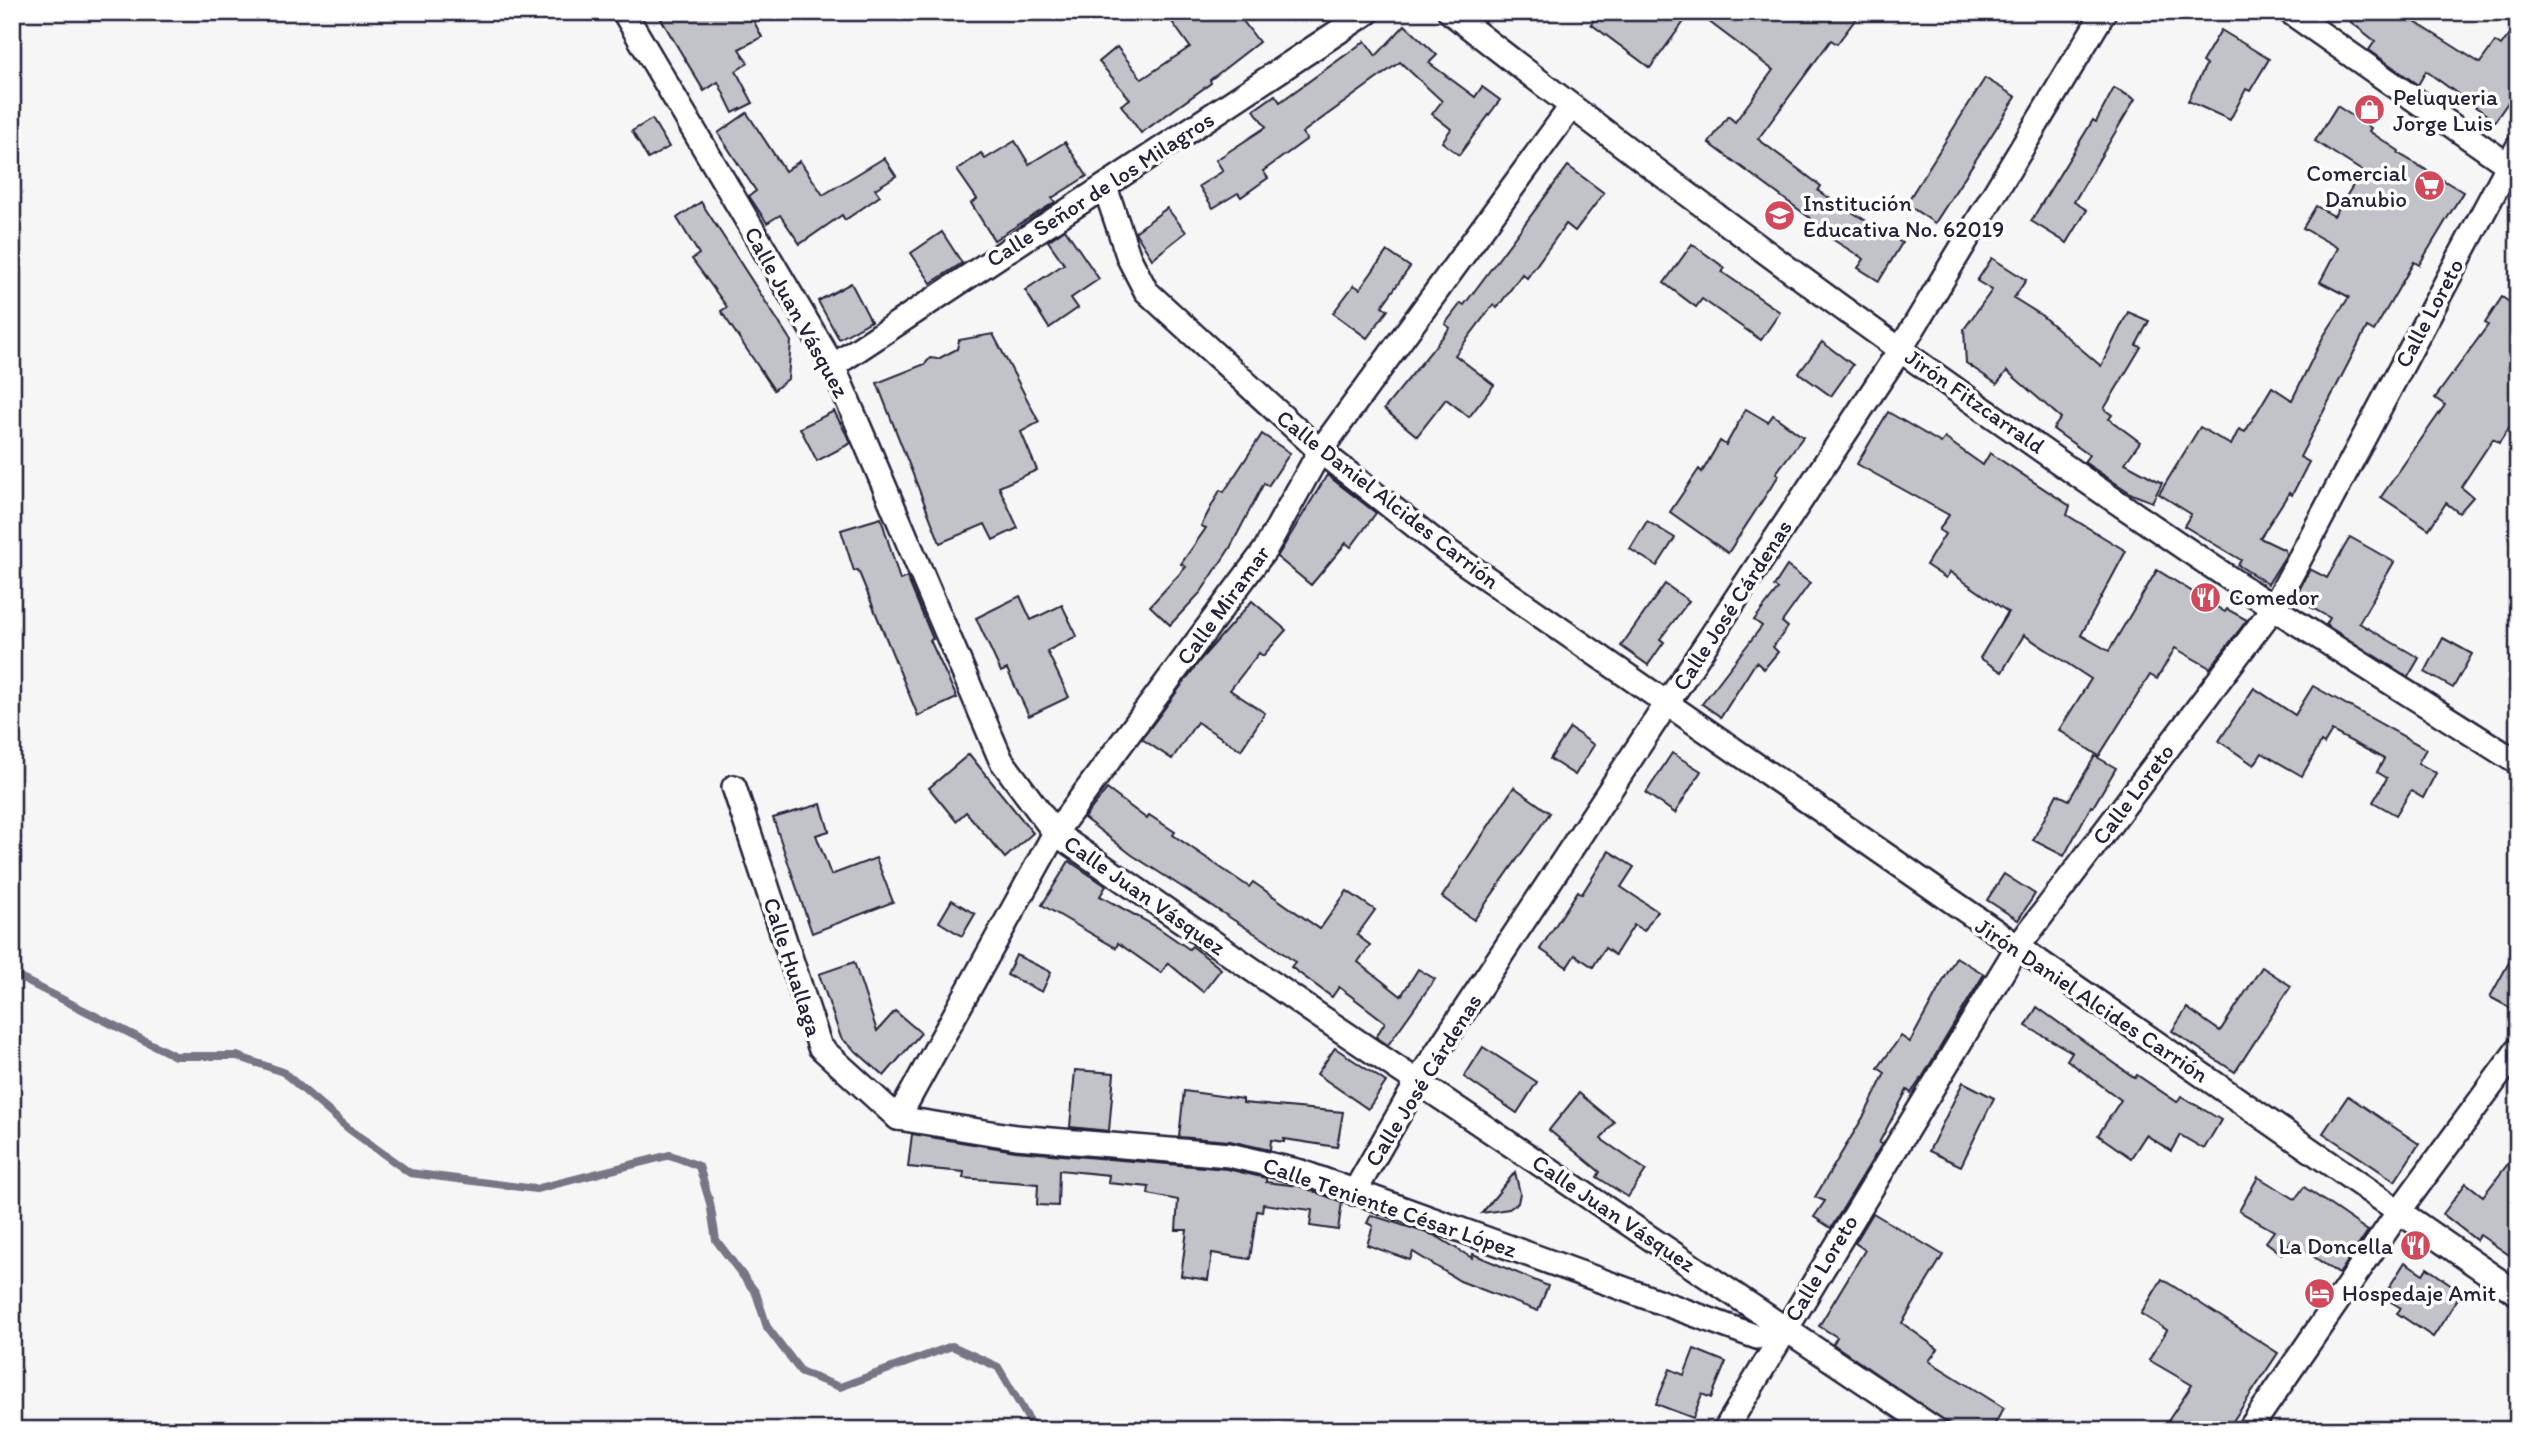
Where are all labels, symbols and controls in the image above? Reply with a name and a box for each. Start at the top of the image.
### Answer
place label: Peluqueria Jorge Luis [2393,83,2498,137]
shop icon: Peluqueria Jorge Luis [2353,93,2387,127]
street label: Calle Señor de los Milagros [981,105,1219,273]
place label: Comercial Danubio [2306,159,2407,213]
supermarket icon: Comercial Danubio [2413,169,2447,203]
place label: Institución Educativa No. 62019 [1803,189,2004,243]
school or university icon: Institución Educativa No. 62019 [1763,199,1797,233]
street label: Calle Juan Vásquez [738,222,856,403]
street label: Calle Loreto [2389,254,2469,372]
street label: Jirón Fitzcarrald [1900,342,2051,460]
street label: Calle Daniel Alcides Carrión [1271,403,1505,595]
street label: Calle José Cárdenas [1666,514,1798,696]
street label: Calle Miramar [1170,540,1276,670]
restaurant icon: Comedor [2189,580,2223,614]
place label: Comedor [2229,583,2319,611]
street label: Calle Loreto [2086,738,2180,850]
street label: Calle Juan Vásquez [1059,829,1232,962]
street label: Calle Huallaga [757,894,829,1040]
street label: Jirón Daniel Alcides Carrión [1970,912,2214,1088]
street label: Calle José Cárdenas [1359,988,1487,1172]
street label: Calle Juan Vásquez [1527,1148,1701,1278]
street label: Calle Teniente César López [1260,1150,1521,1264]
street label: Calle Loreto [1778,1210,1864,1326]
restaurant icon: La Doncella [2399,1229,2433,1263]
place label: La Doncella [2278,1232,2393,1260]
hotel icon: Hospedaje Amit [2302,1276,2336,1310]
place label: Hospedaje Amit [2342,1279,2497,1307]

